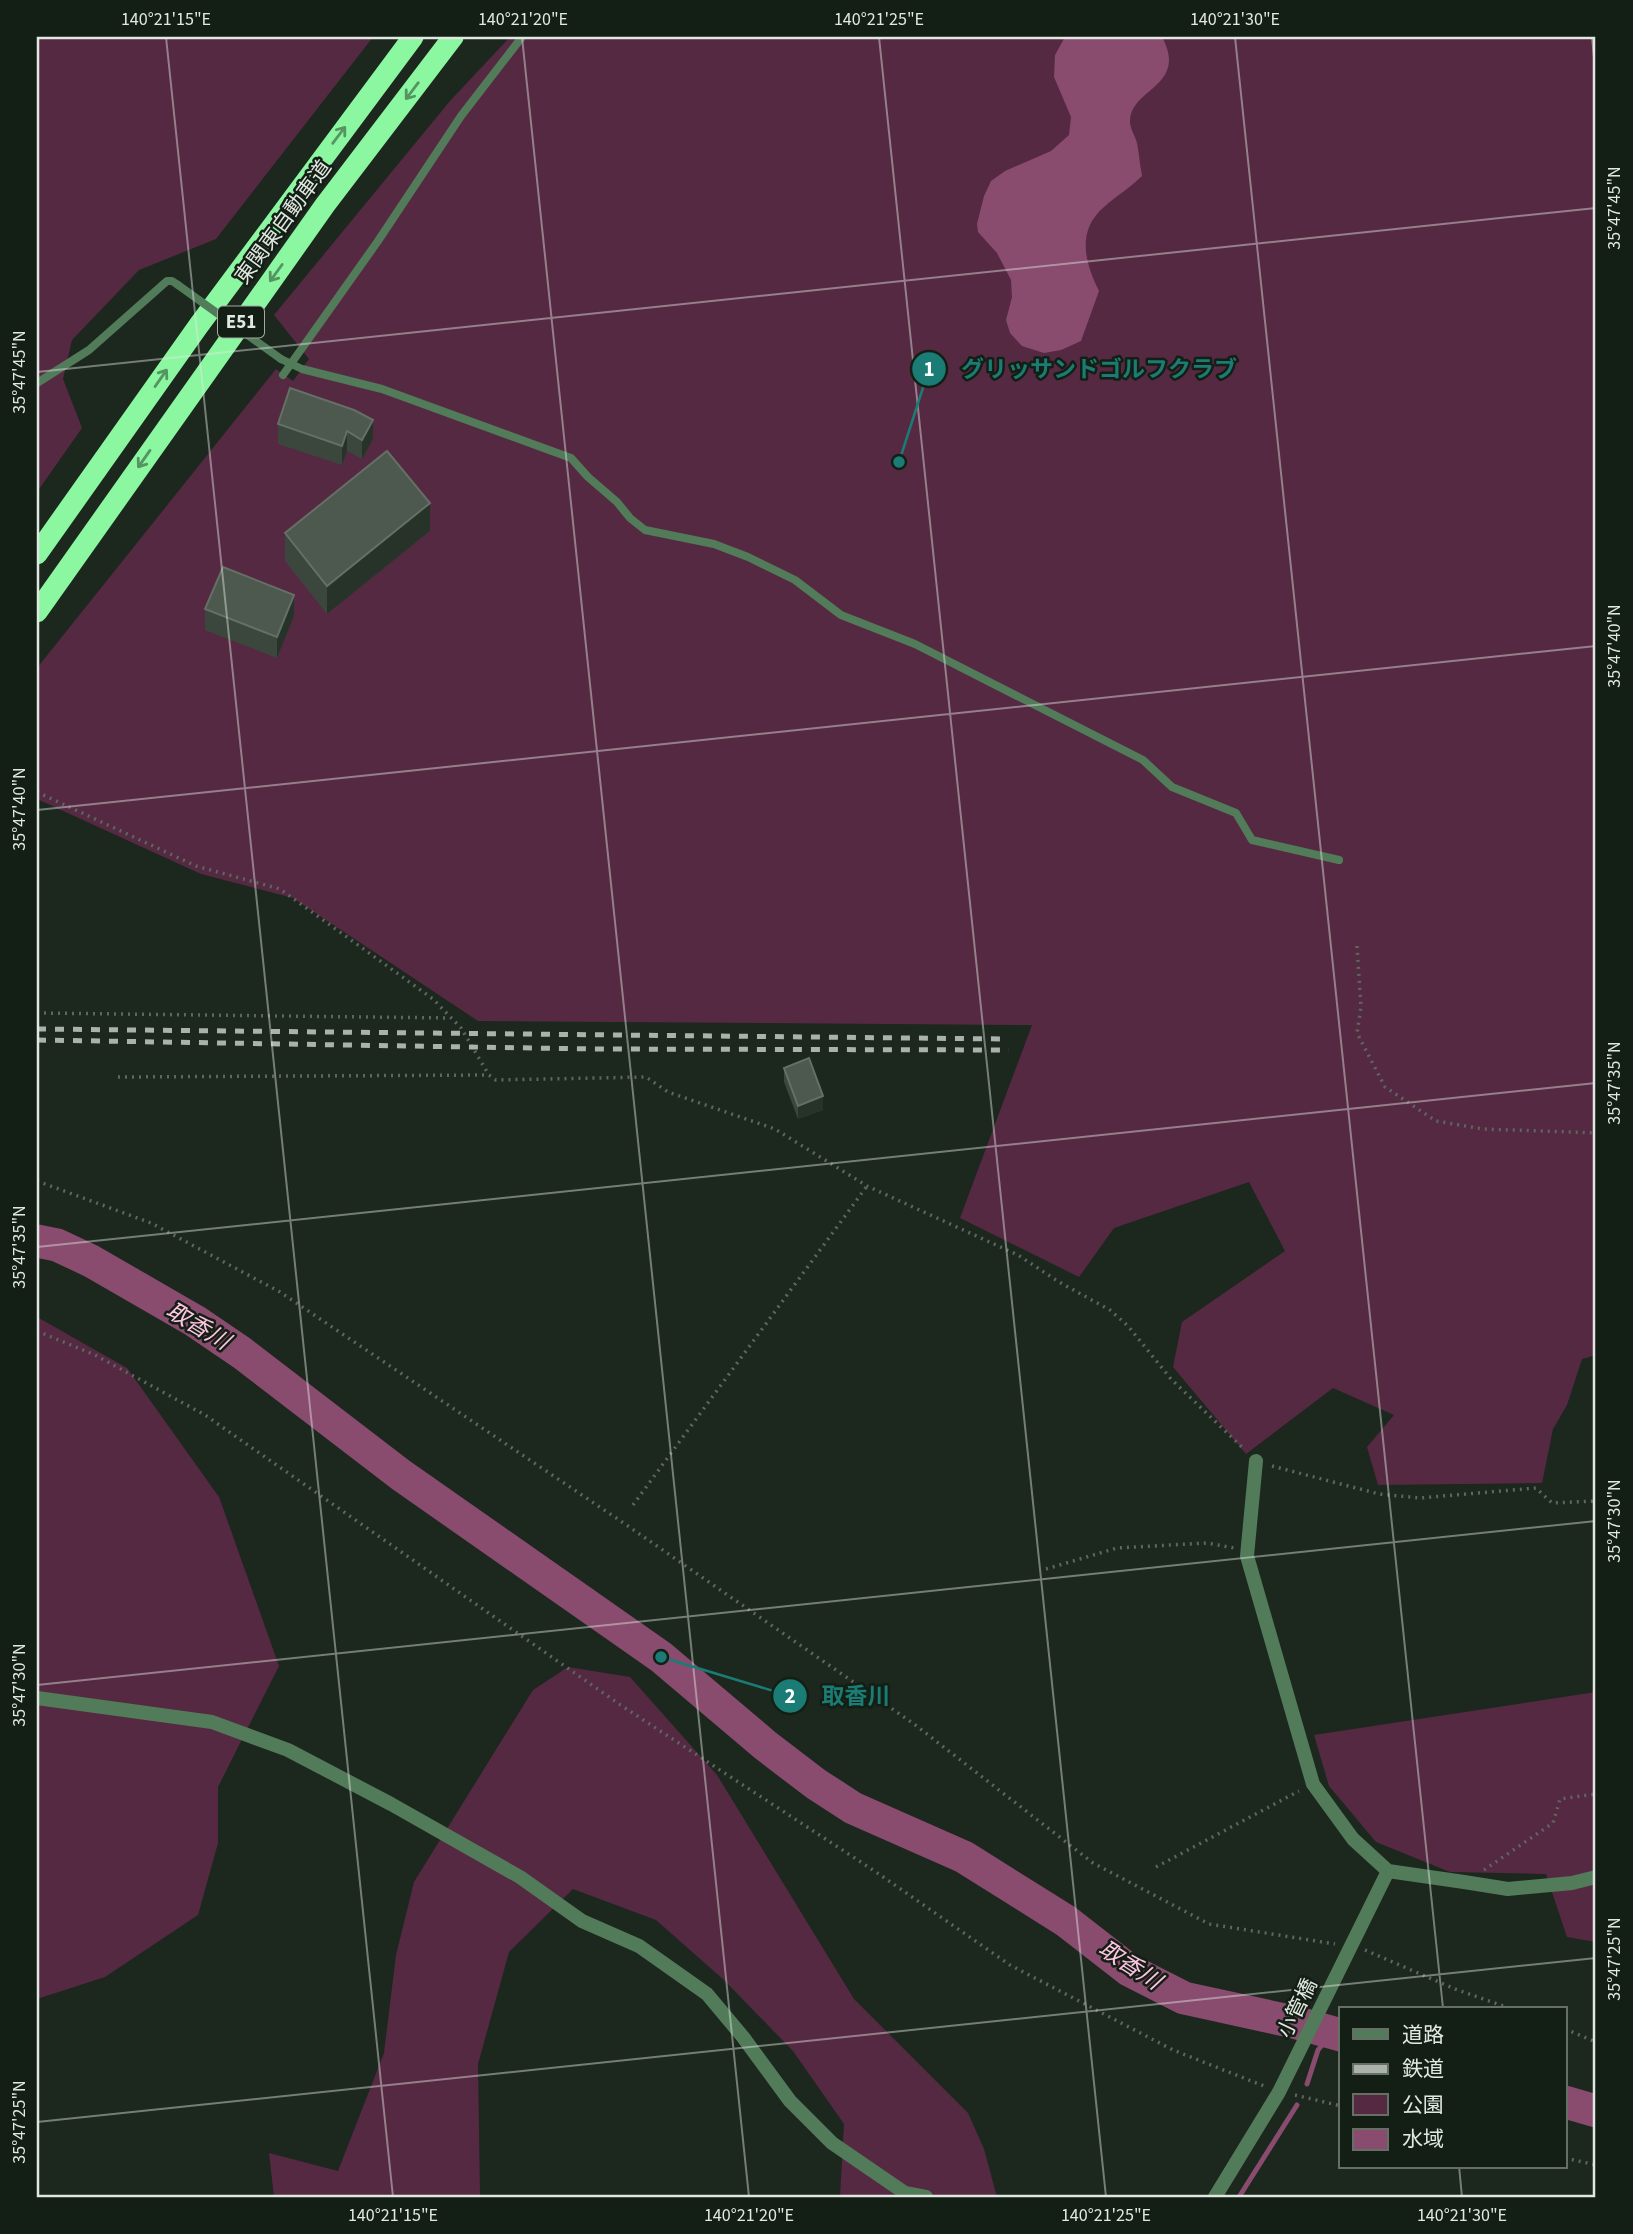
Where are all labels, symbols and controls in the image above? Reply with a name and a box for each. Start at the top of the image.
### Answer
text: 140°21'15"E [121,7,211,32]
text: 140°21'20"E [478,7,568,32]
text: 140°21'25"E [834,7,924,32]
text: 140°21'30"E [1190,7,1280,32]
one-way arrow [404,81,419,100]
one-way arrow [331,126,346,145]
street label: 東関東自動車道 [228,154,338,290]
text: 35°47'45"N [1602,166,1627,250]
one-way arrow [269,264,284,283]
road number: E51 [218,306,264,338]
text: 35°47'45"N [7,330,32,414]
callout: グリッサンドゴルフクラブ [912,347,1251,391]
text: グリッサンドゴルフクラブ [961,353,1237,386]
text: 1 [923,354,935,384]
one-way arrow [154,369,168,388]
one-way arrow [137,449,151,468]
text: 35°47'40"N [1602,604,1627,688]
text: 35°47'40"N [7,767,32,851]
text: 35°47'35"N [1602,1041,1627,1125]
text: 35°47'35"N [7,1205,32,1289]
water label: 取香川 [160,1294,239,1359]
text: 35°47'30"N [1602,1479,1627,1563]
text: 35°47'30"N [7,1643,32,1727]
callout: 取香川 [772,1674,904,1718]
text: 取香川 [822,1680,891,1713]
text: 2 [784,1681,796,1711]
text: 35°47'25"N [1602,1917,1627,2001]
water label: 取香川 [1092,1932,1170,1999]
street label: 小管橋 [1270,1973,1324,2043]
legend [1339,2007,1566,2168]
text: 道路 [1402,2020,1444,2050]
text: 鉄道 [1402,2054,1444,2084]
text: 35°47'25"N [7,2080,32,2164]
text: 公園 [1402,2090,1444,2120]
text: 水域 [1402,2124,1444,2154]
text: 140°21'15"E [348,2203,438,2228]
text: 140°21'20"E [704,2203,794,2228]
text: 140°21'25"E [1061,2203,1151,2228]
text: 140°21'30"E [1417,2203,1507,2228]

